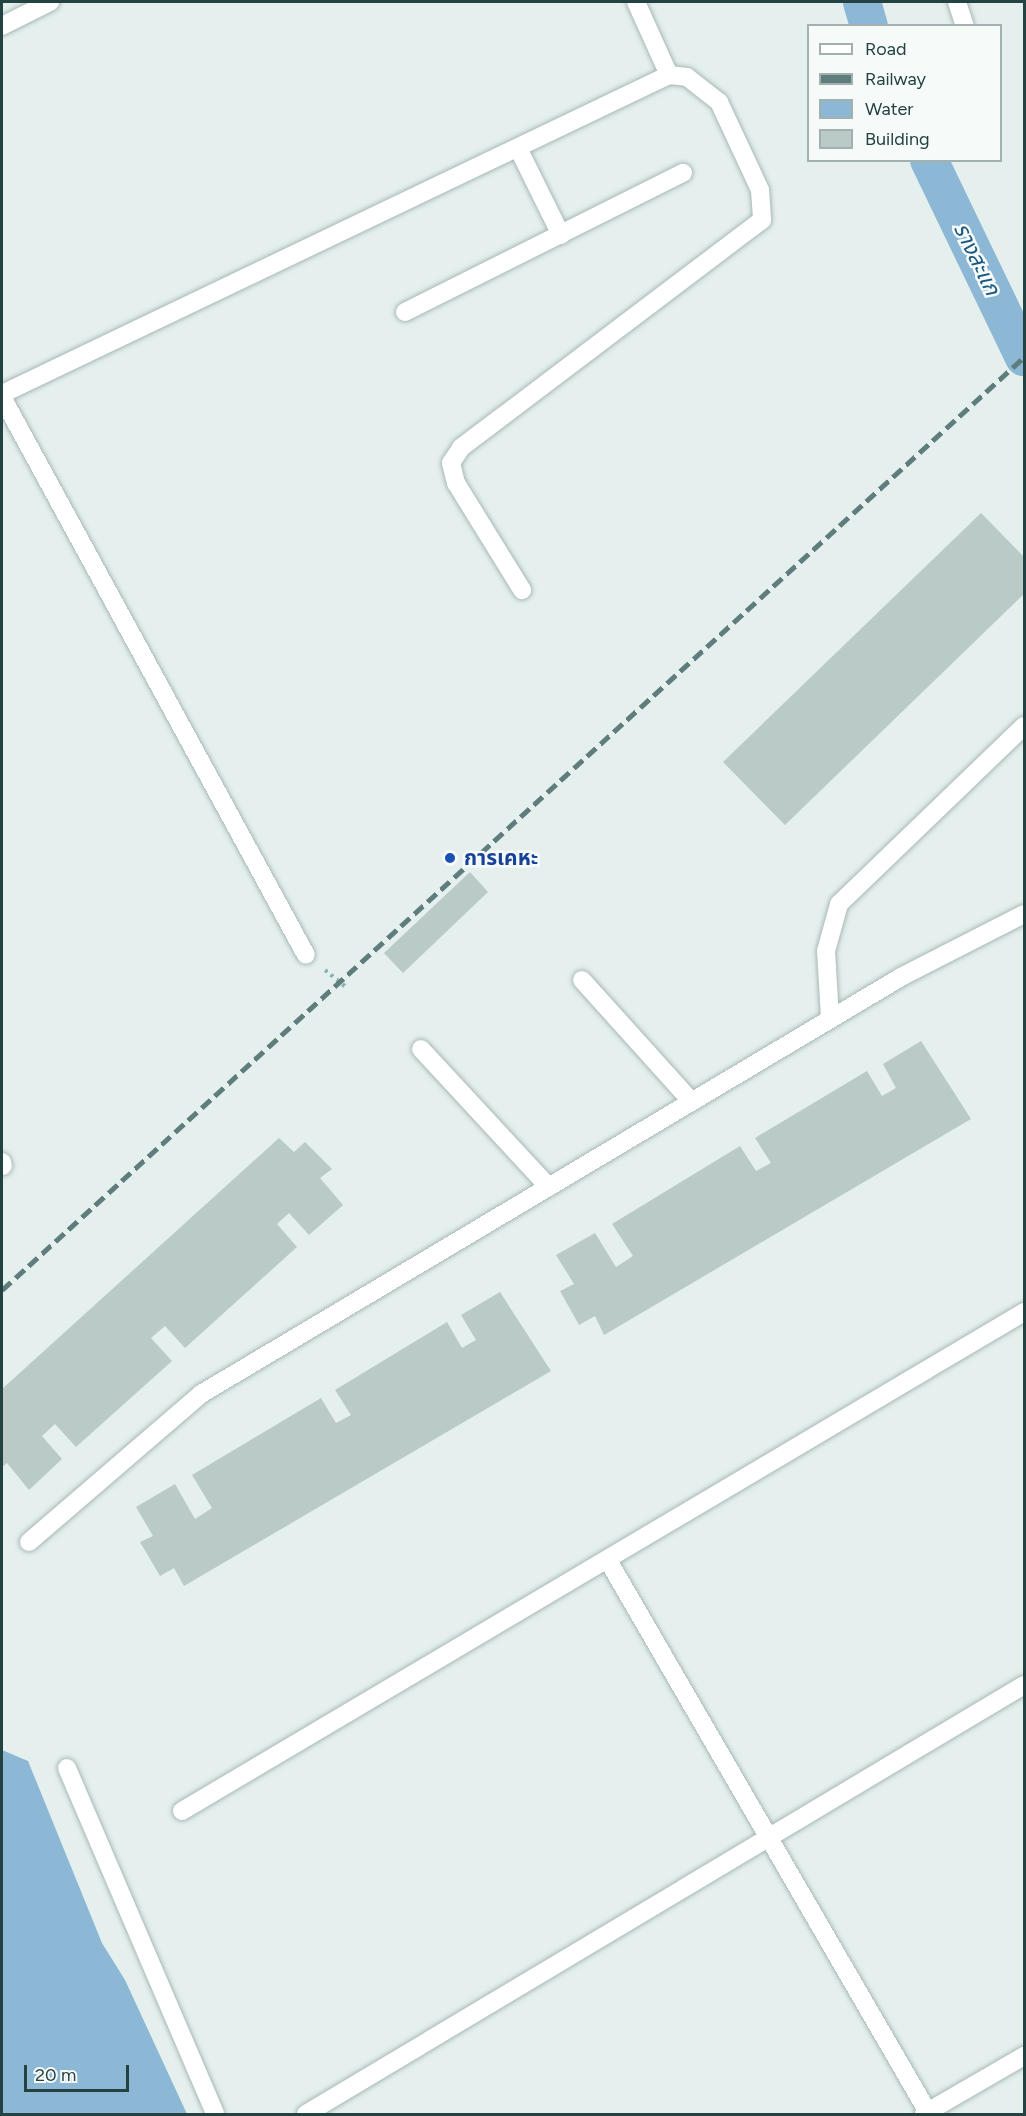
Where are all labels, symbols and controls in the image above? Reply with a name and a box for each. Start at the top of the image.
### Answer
legend [807,24,1002,162]
text: Road [865,38,906,60]
text: Railway [865,68,926,90]
text: Water [865,98,913,120]
text: Building [865,128,930,150]
water label: รางสะแก [948,219,1006,299]
place label: การเคหะ [464,845,538,871]
marker: การเคหะ [441,849,459,867]
scale bar [27,2053,132,2091]
text: 20 m [35,2064,76,2086]

